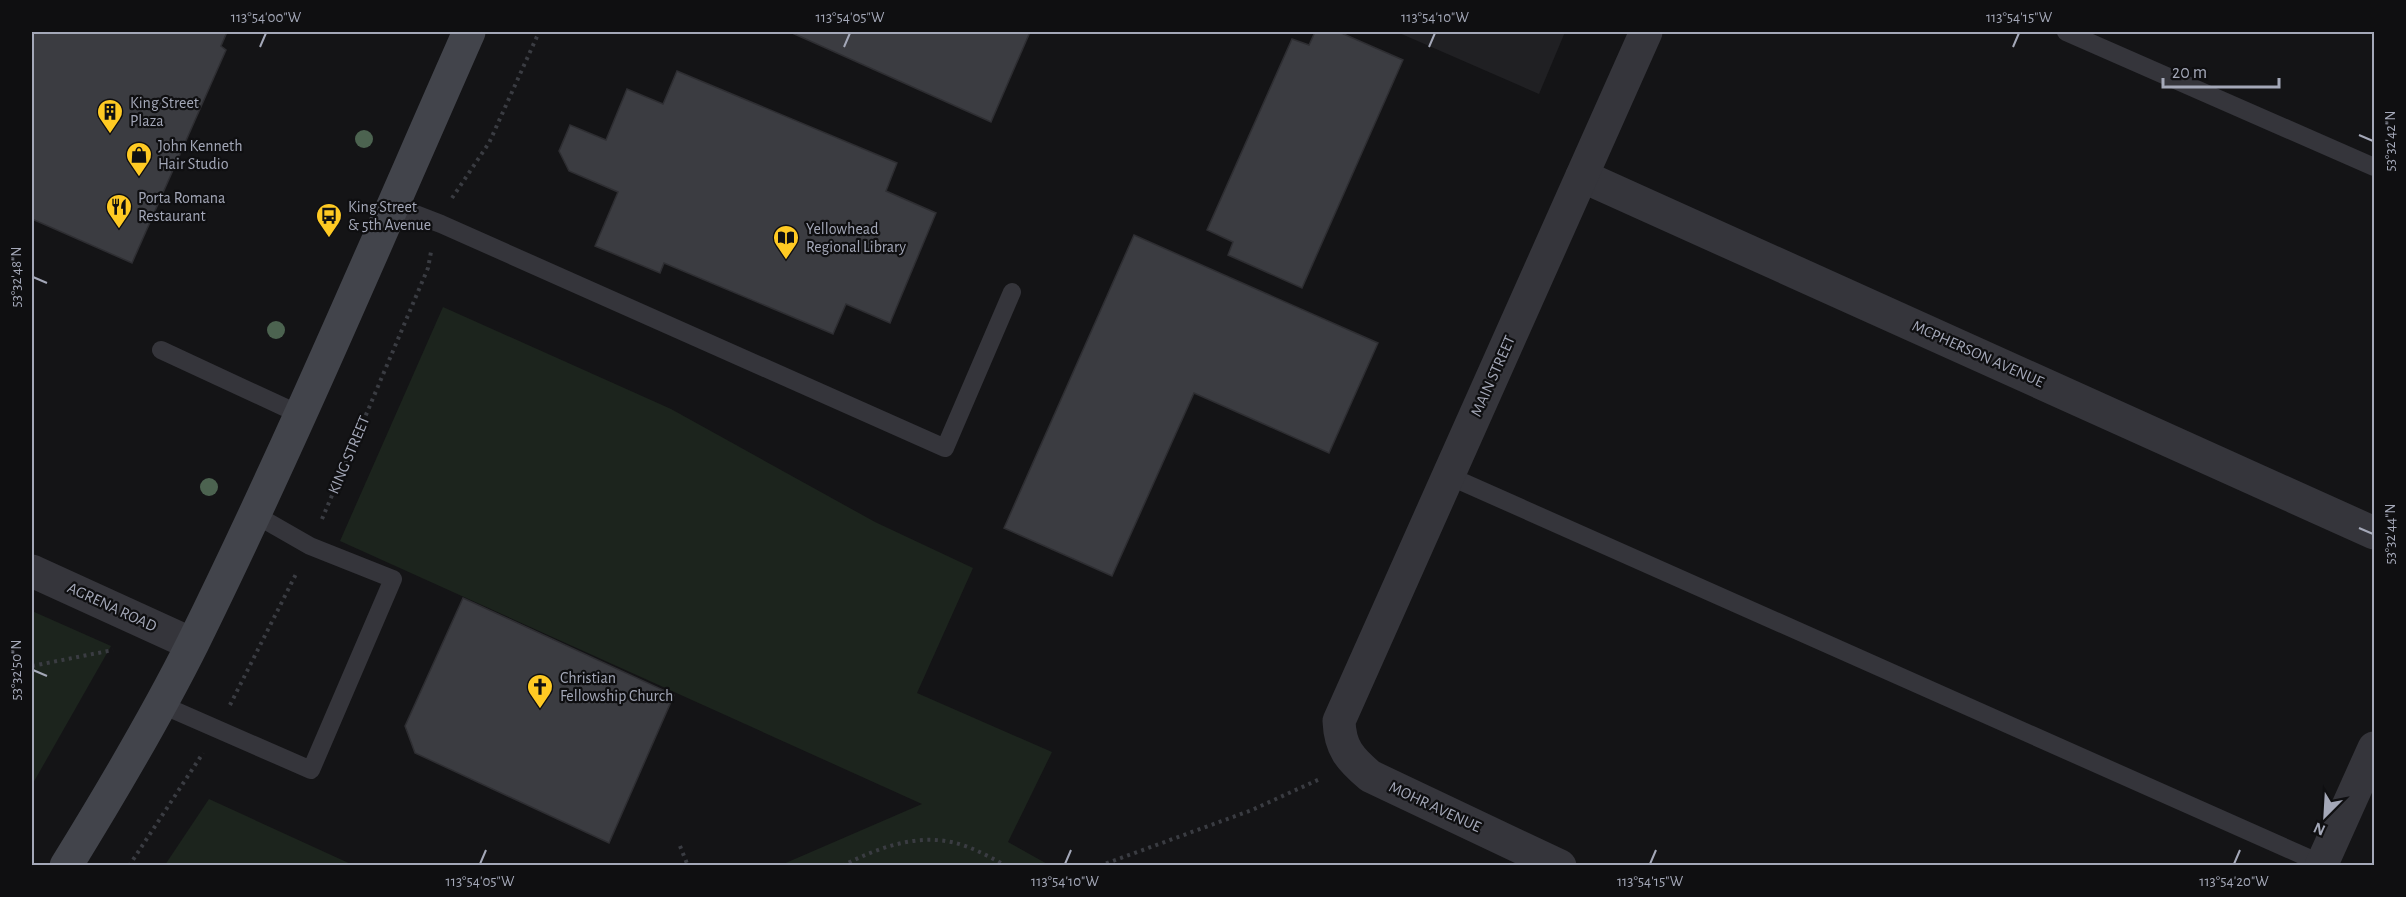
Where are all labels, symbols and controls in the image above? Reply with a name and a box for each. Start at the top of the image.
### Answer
text: 113°54'00"W [231,10,302,25]
text: 113°54'05"W [816,10,885,25]
text: 113°54'10"W [1401,10,1469,25]
text: 113°54'15"W [1986,10,2053,25]
scale bar [2163,51,2278,89]
text: 20 m [2172,64,2207,82]
place label: King Street Plaza [130,95,199,129]
building icon: King Street Plaza [95,97,125,135]
text: 53°32'42"N [2383,111,2398,171]
place label: John Kenneth Hair Studio [158,138,242,172]
shop icon: John Kenneth Hair Studio [124,140,154,178]
place label: Porta Romana Restaurant [138,190,225,224]
restaurant icon: Porta Romana Restaurant [104,192,134,230]
place label: King Street & 5th Avenue [348,199,431,233]
bus stop icon: King Street & 5th Avenue [314,201,344,239]
place label: Yellowhead Regional Library [806,221,906,256]
library icon: Yellowhead Regional Library [771,223,801,261]
text: 53°32'48"N [9,246,24,308]
street label: MCPHERSON AVENUE [1910,318,2047,390]
street label: MAIN STREET [1468,333,1518,419]
street label: KING STREET [325,413,373,496]
text: 53°32'44"N [2383,503,2398,565]
street label: AGRENA ROAD [65,579,159,635]
text: 53°32'50"N [9,640,24,700]
place label: Christian Fellowship Church [560,670,673,704]
church icon: Christian Fellowship Church [525,672,555,710]
street label: MOHR AVENUE [1387,779,1484,835]
north arrow [2295,786,2355,846]
text: N [2311,819,2328,838]
text: 113°54'05"W [446,874,515,889]
text: 113°54'10"W [1031,874,1099,889]
text: 113°54'15"W [1617,874,1684,889]
text: 113°54'20"W [2199,874,2269,889]

